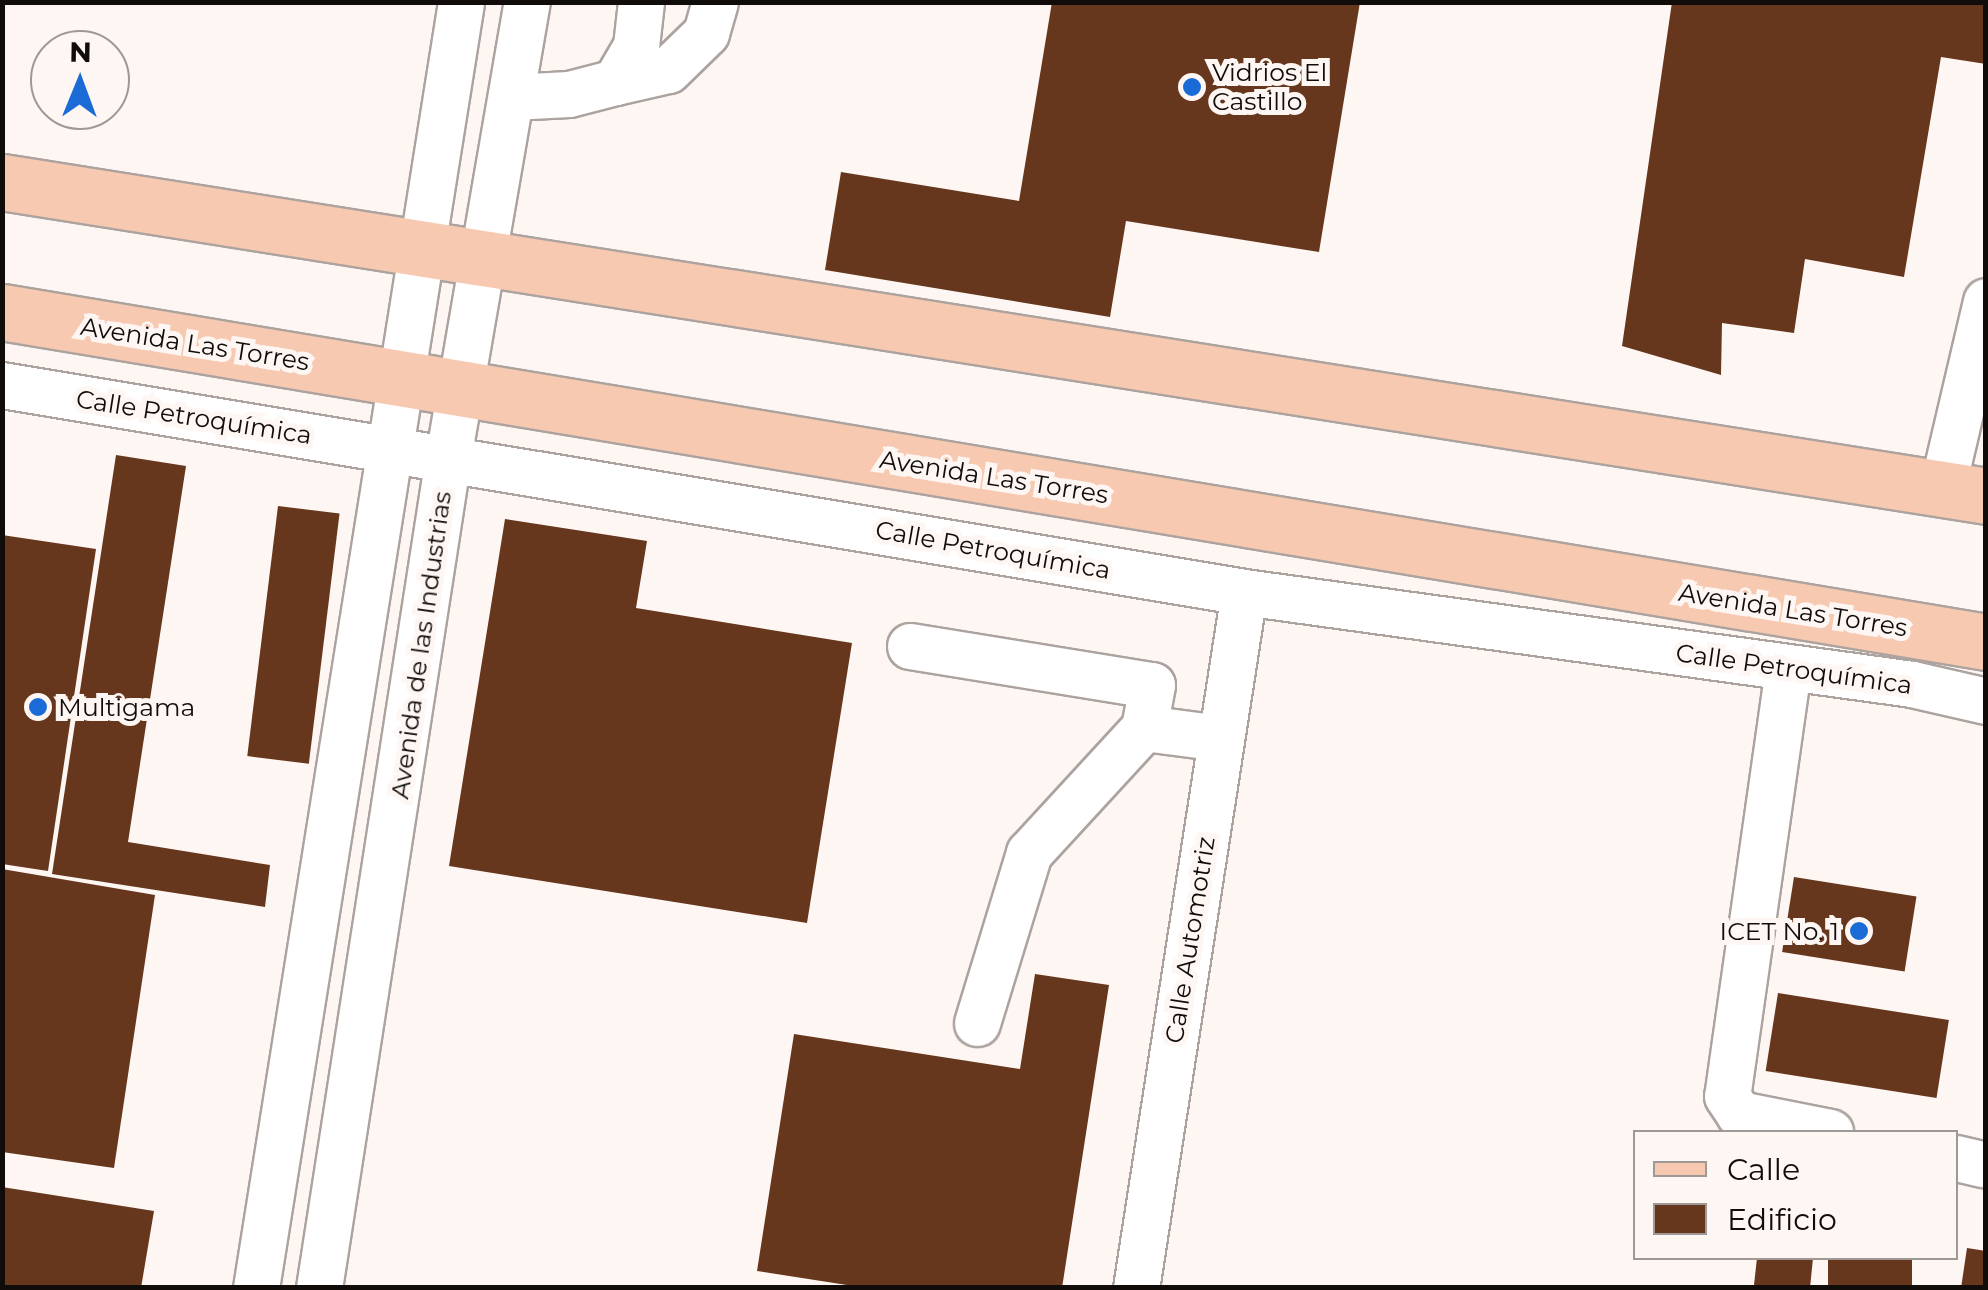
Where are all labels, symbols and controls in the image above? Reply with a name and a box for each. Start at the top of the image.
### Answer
north arrow [30,30,130,130]
text: N [69,35,92,69]
place label: Vidrios El Castillo [1212,58,1327,117]
marker: Vidrios El Castillo [1181,76,1203,98]
street label: Avenida Las Torres [79,311,311,377]
street label: Calle Petroquímica [74,384,314,450]
street label: Avenida Las Torres [878,444,1110,510]
street label: Avenida de las Industrias [385,489,457,801]
street label: Calle Petroquímica [873,515,1113,585]
street label: Avenida Las Torres [1677,577,1909,643]
street label: Calle Petroquímica [1674,638,1914,700]
place label: Multigama [58,692,195,722]
marker: Multigama [27,696,49,718]
street label: Calle Automotriz [1159,834,1221,1046]
place label: ICET No. 1 [1720,916,1839,946]
marker: ICET No. 1 [1848,920,1870,942]
legend [1633,1130,1958,1260]
text: Calle [1727,1151,1800,1188]
text: Edificio [1727,1201,1837,1238]

